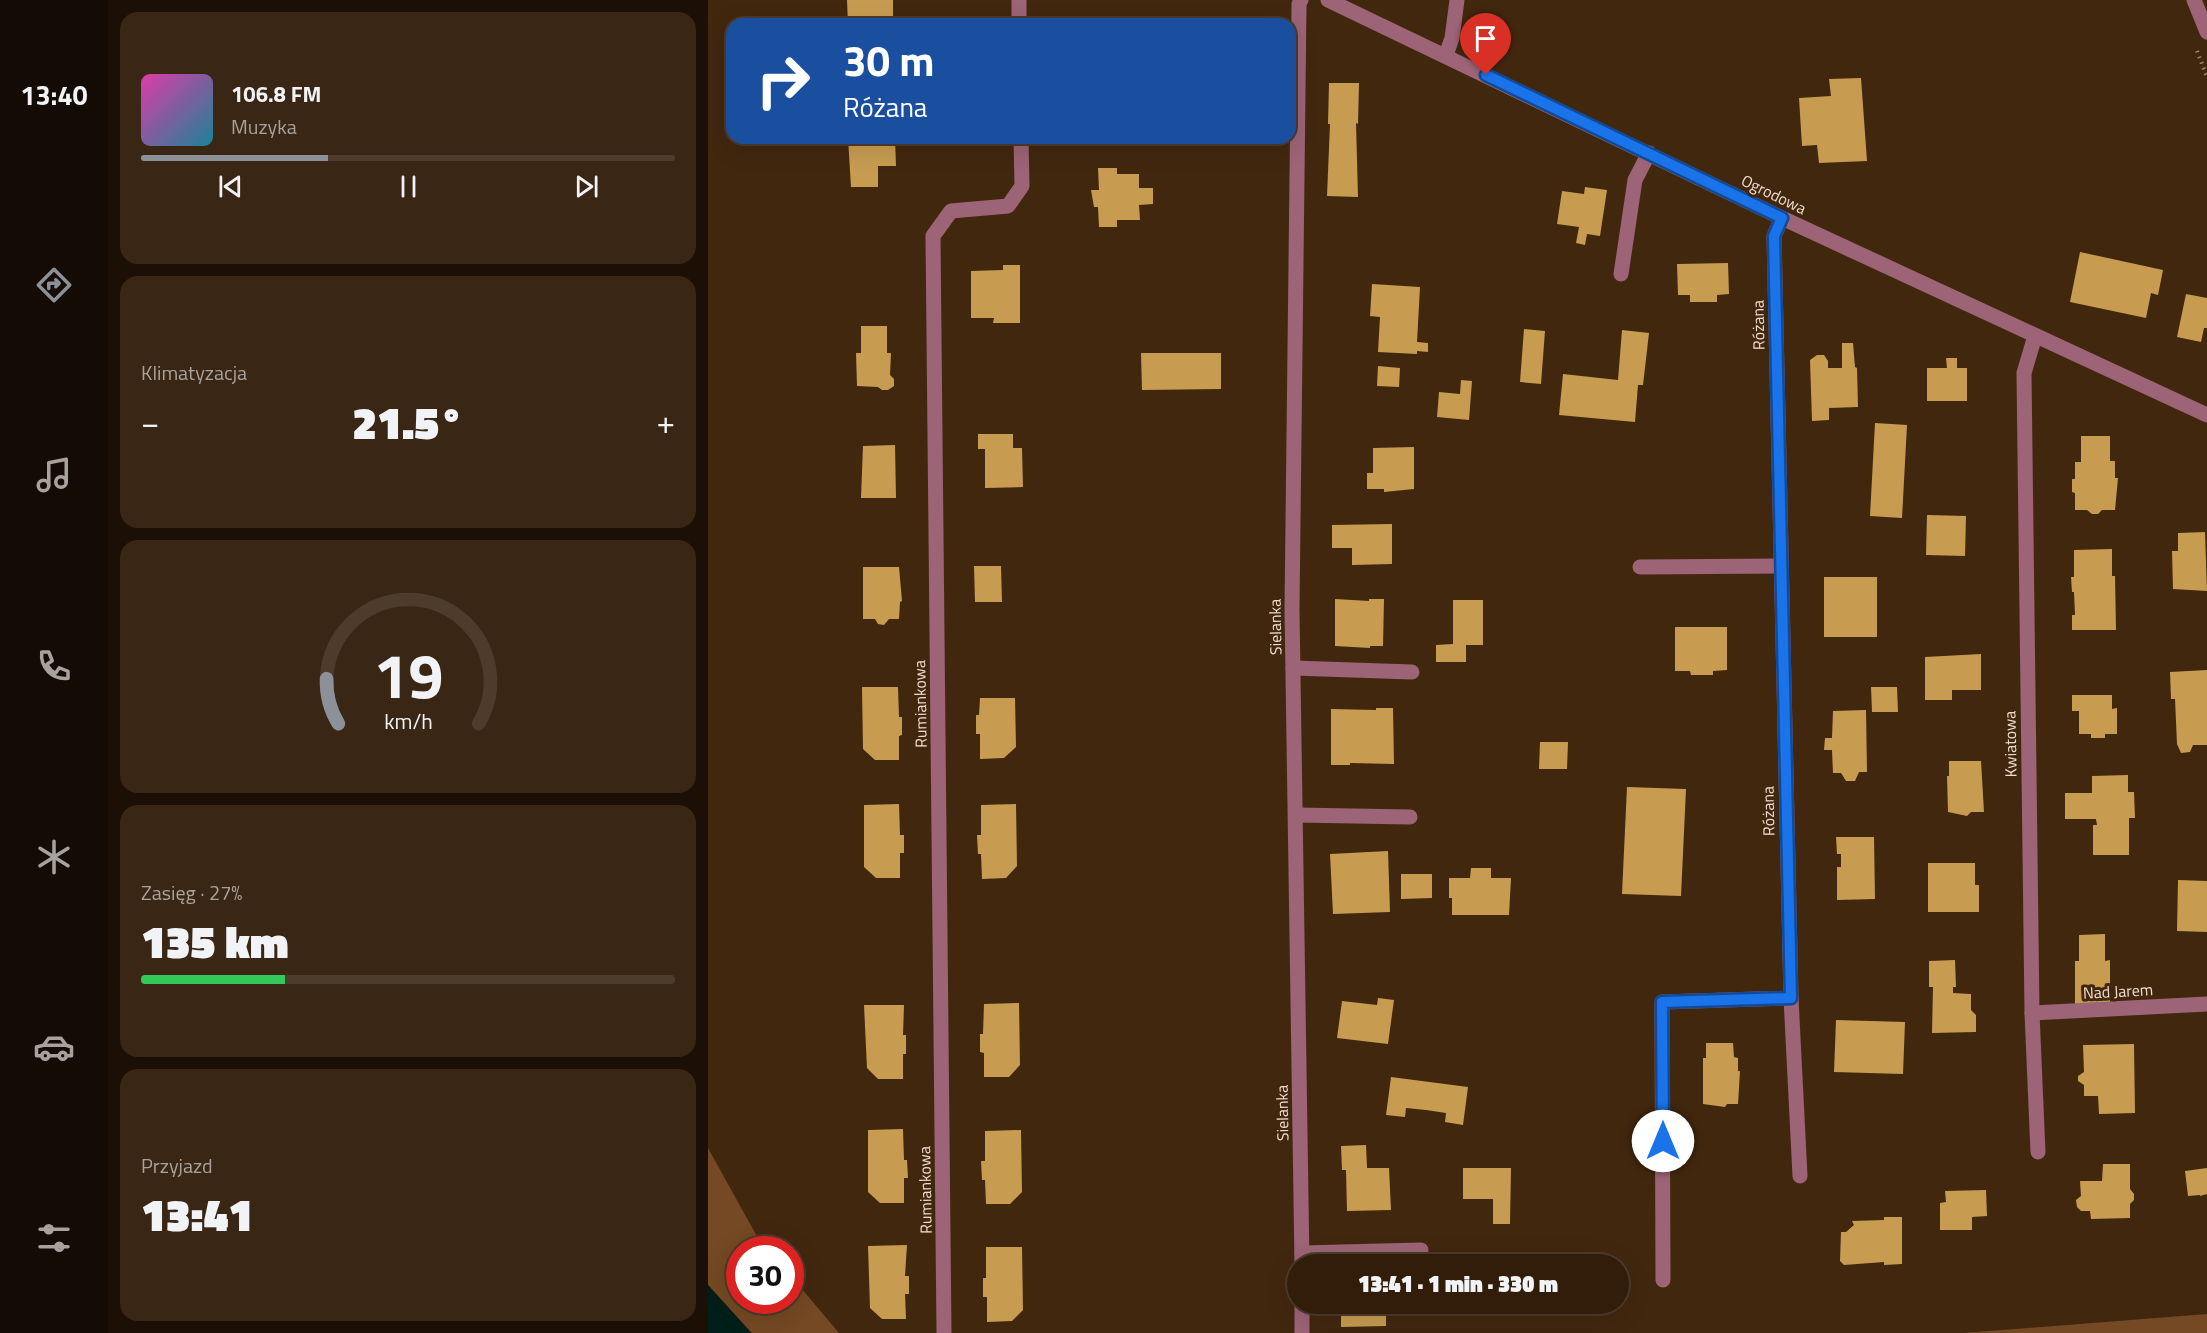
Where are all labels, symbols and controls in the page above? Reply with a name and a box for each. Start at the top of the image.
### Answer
pin [1460,13,1511,75]
icon: arrive [1469,22,1502,55]
text: 30 m [843,28,935,92]
icon: right [744,42,822,120]
text: 13:40 [20,74,88,115]
text: 106.8 FM [231,77,321,111]
text: Różana [843,86,927,127]
text: Muzyka [231,111,297,142]
street label: Ogrodowa [1737,168,1811,220]
icon: previous [214,170,247,203]
icon: pause [392,170,425,203]
icon: next [570,170,603,203]
icon: directions [33,264,75,306]
street label: Różana [1746,300,1770,350]
text: Klimatyzacja [141,357,247,388]
text: 21.5° [352,388,464,456]
text: − [141,397,159,447]
text: + [657,397,675,447]
icon: music [33,454,75,496]
street label: Sielanka [1263,599,1287,655]
text: 19 [373,627,443,722]
icon: phone [33,645,75,687]
street label: Rumiankowa [907,660,933,748]
text: km/h [384,705,432,737]
street label: Kwiatowa [1997,711,2023,777]
street label: Różana [1756,786,1780,836]
icon: climate [33,836,75,878]
text: Zasięg · 27% [141,877,243,908]
text: 135 km [141,907,289,975]
street label: Nad Jarem [2082,977,2154,1005]
icon: car [33,1026,75,1068]
street label: Sielanka [1270,1085,1294,1141]
position arrow [1631,1109,1695,1173]
street label: Rumiankowa [912,1146,938,1234]
text: Przyjazd [141,1150,213,1181]
text: 13:41 [141,1180,253,1248]
icon: filters [33,1217,75,1259]
speed limit sign: 30 [726,1236,804,1314]
text: 13:41 · 1 min · 330 m [1358,1267,1558,1301]

